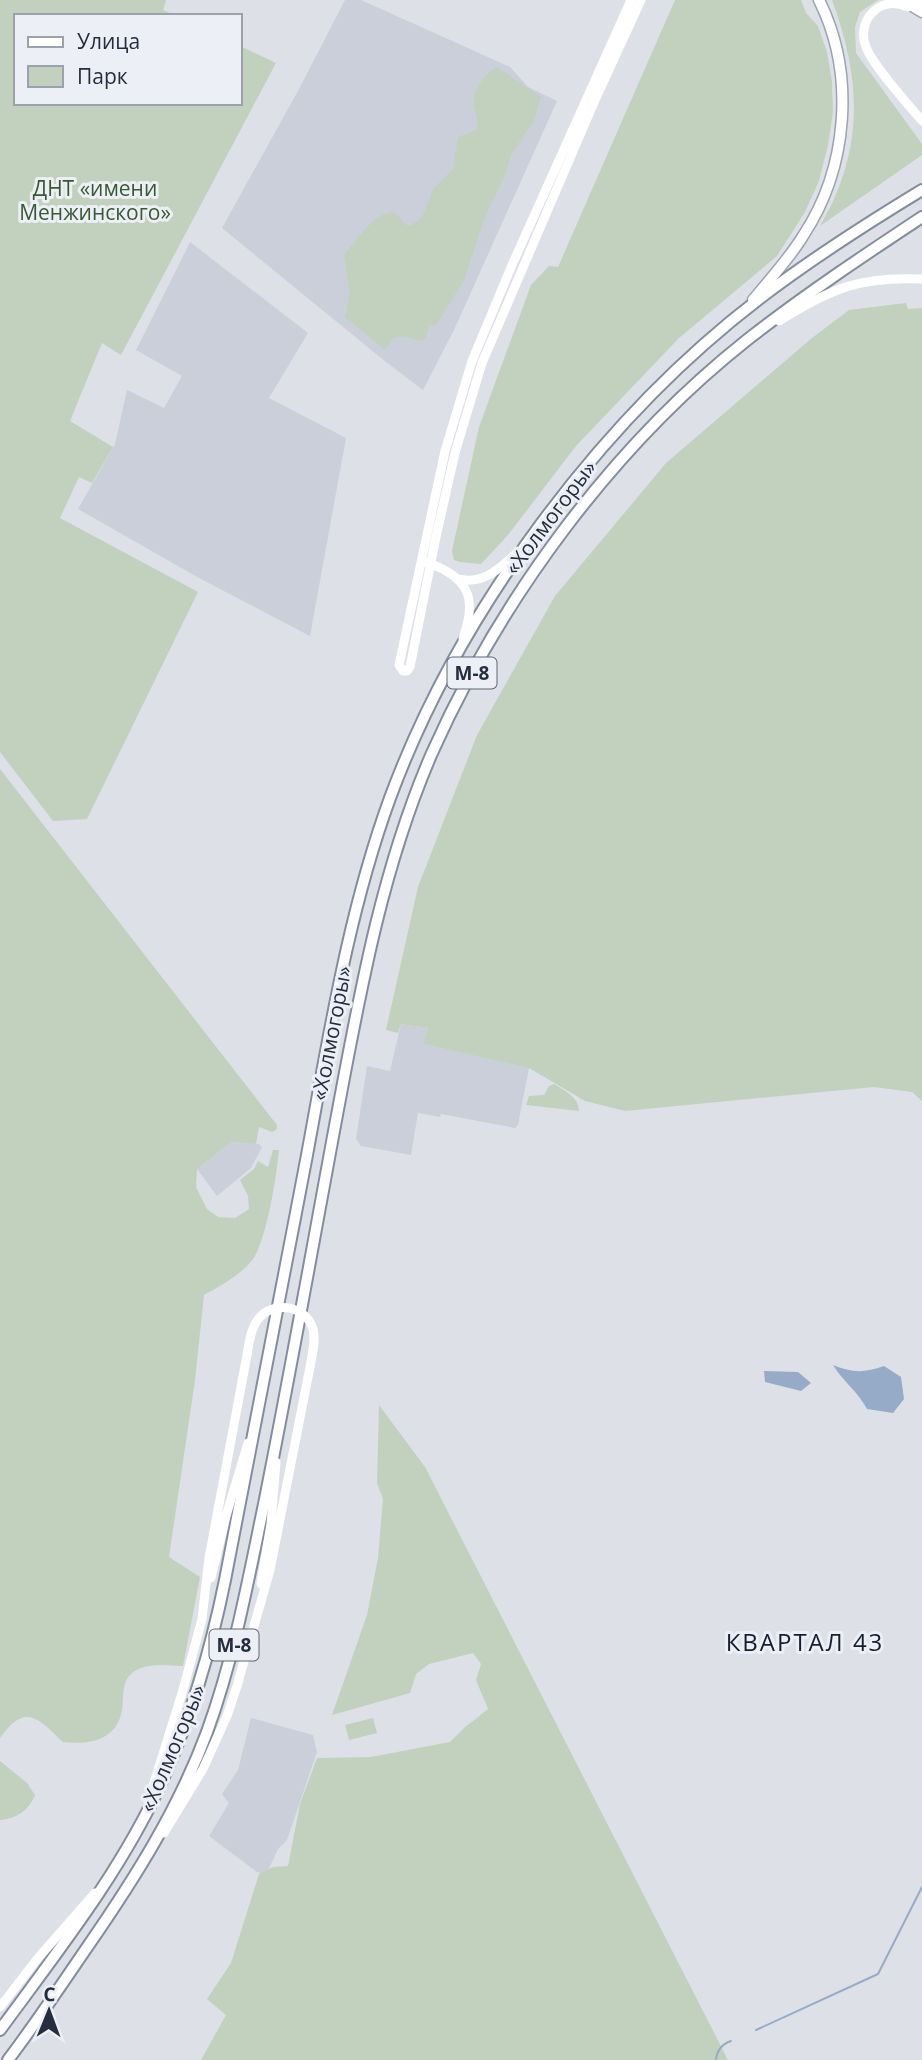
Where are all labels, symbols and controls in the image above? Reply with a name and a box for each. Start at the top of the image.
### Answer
legend [14,14,242,105]
text: Улица [77,27,140,55]
text: Парк [77,62,128,90]
park label: ДНТ «имени Менжинского» [19,174,171,226]
street label: «Холмогоры» [498,454,602,580]
road number: М-8 [448,658,496,688]
street label: «Холмогоры» [304,963,358,1103]
district label: КВАРТАЛ 43 [726,1625,884,1658]
road number: М-8 [210,1630,258,1660]
street label: «Холмогоры» [132,1680,212,1816]
north arrow [14,1976,84,2046]
text: С [43,1981,56,2007]

